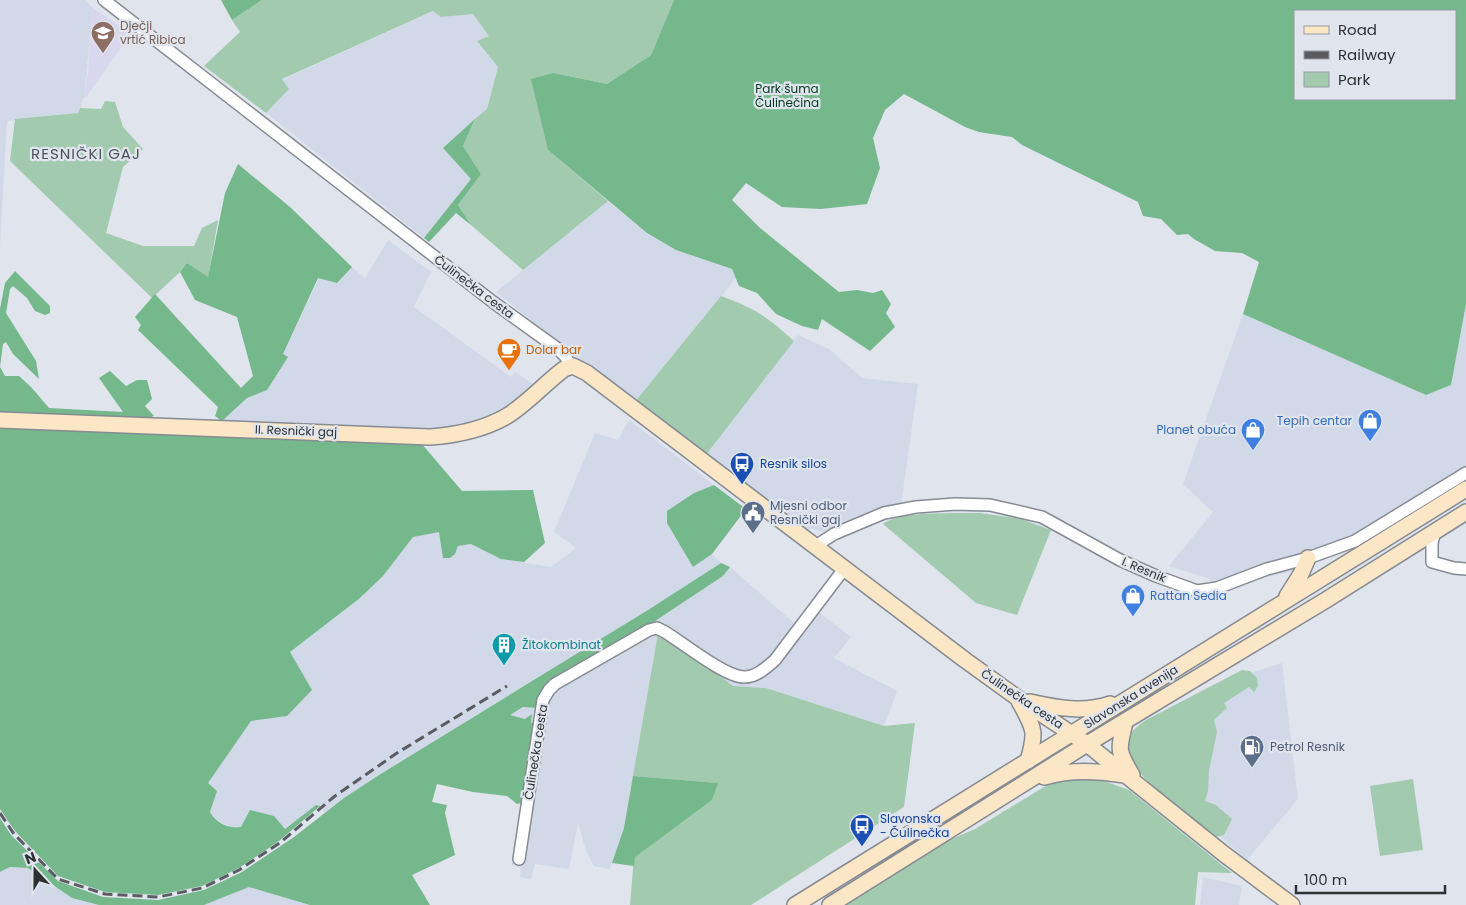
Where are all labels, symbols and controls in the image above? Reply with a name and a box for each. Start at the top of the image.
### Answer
legend [1294,10,1456,100]
place label: Dječji vrtić Ribica [120,17,186,48]
text: Road [1338,19,1377,40]
school or university icon: Dječji vrtić Ribica [90,20,116,54]
text: Railway [1338,44,1396,65]
text: Park [1338,69,1370,90]
park label: Park šuma Čulinečina [755,80,819,111]
district label: RESNIČKI GAJ [31,143,141,164]
street label: Čulinečka cesta [431,251,518,322]
cafe icon: Dolar bar [496,337,522,371]
place label: Dolar bar [526,341,582,358]
shop icon: Tepih centar [1357,408,1383,442]
place label: Tepih centar [1277,412,1353,429]
shop icon: Planet obuća [1240,417,1266,451]
street label: II. Resnički gaj [255,421,337,440]
place label: Planet obuća [1156,421,1236,438]
bus stop icon: Resnik silos [729,451,755,485]
place label: Resnik silos [760,455,827,472]
place label: Mjesni odbor Resnički gaj [770,497,847,528]
public building icon: Mjesni odbor Resnički gaj [740,500,766,534]
street label: I. Resnik [1119,553,1170,587]
shop icon: Rattan Sedia [1120,583,1146,617]
place label: Rattan Sedia [1150,587,1227,604]
building icon: Žitokombinat [491,632,517,666]
place label: Žitokombinat [522,636,601,653]
street label: Slavonska avenija [1080,661,1181,732]
street label: Čulinečka cesta [978,665,1067,733]
street label: Čulinečka cesta [520,703,551,801]
fuel station icon: Petrol Resnik [1239,734,1265,768]
place label: Petrol Resnik [1270,738,1346,755]
place label: Slavonska - Čulinečka [880,810,949,841]
bus stop icon: Slavonska - Čulinečka [849,813,875,847]
north arrow [10,845,60,895]
text: N [22,847,39,869]
scale bar [1296,862,1445,894]
text: 100 m [1304,869,1347,890]

